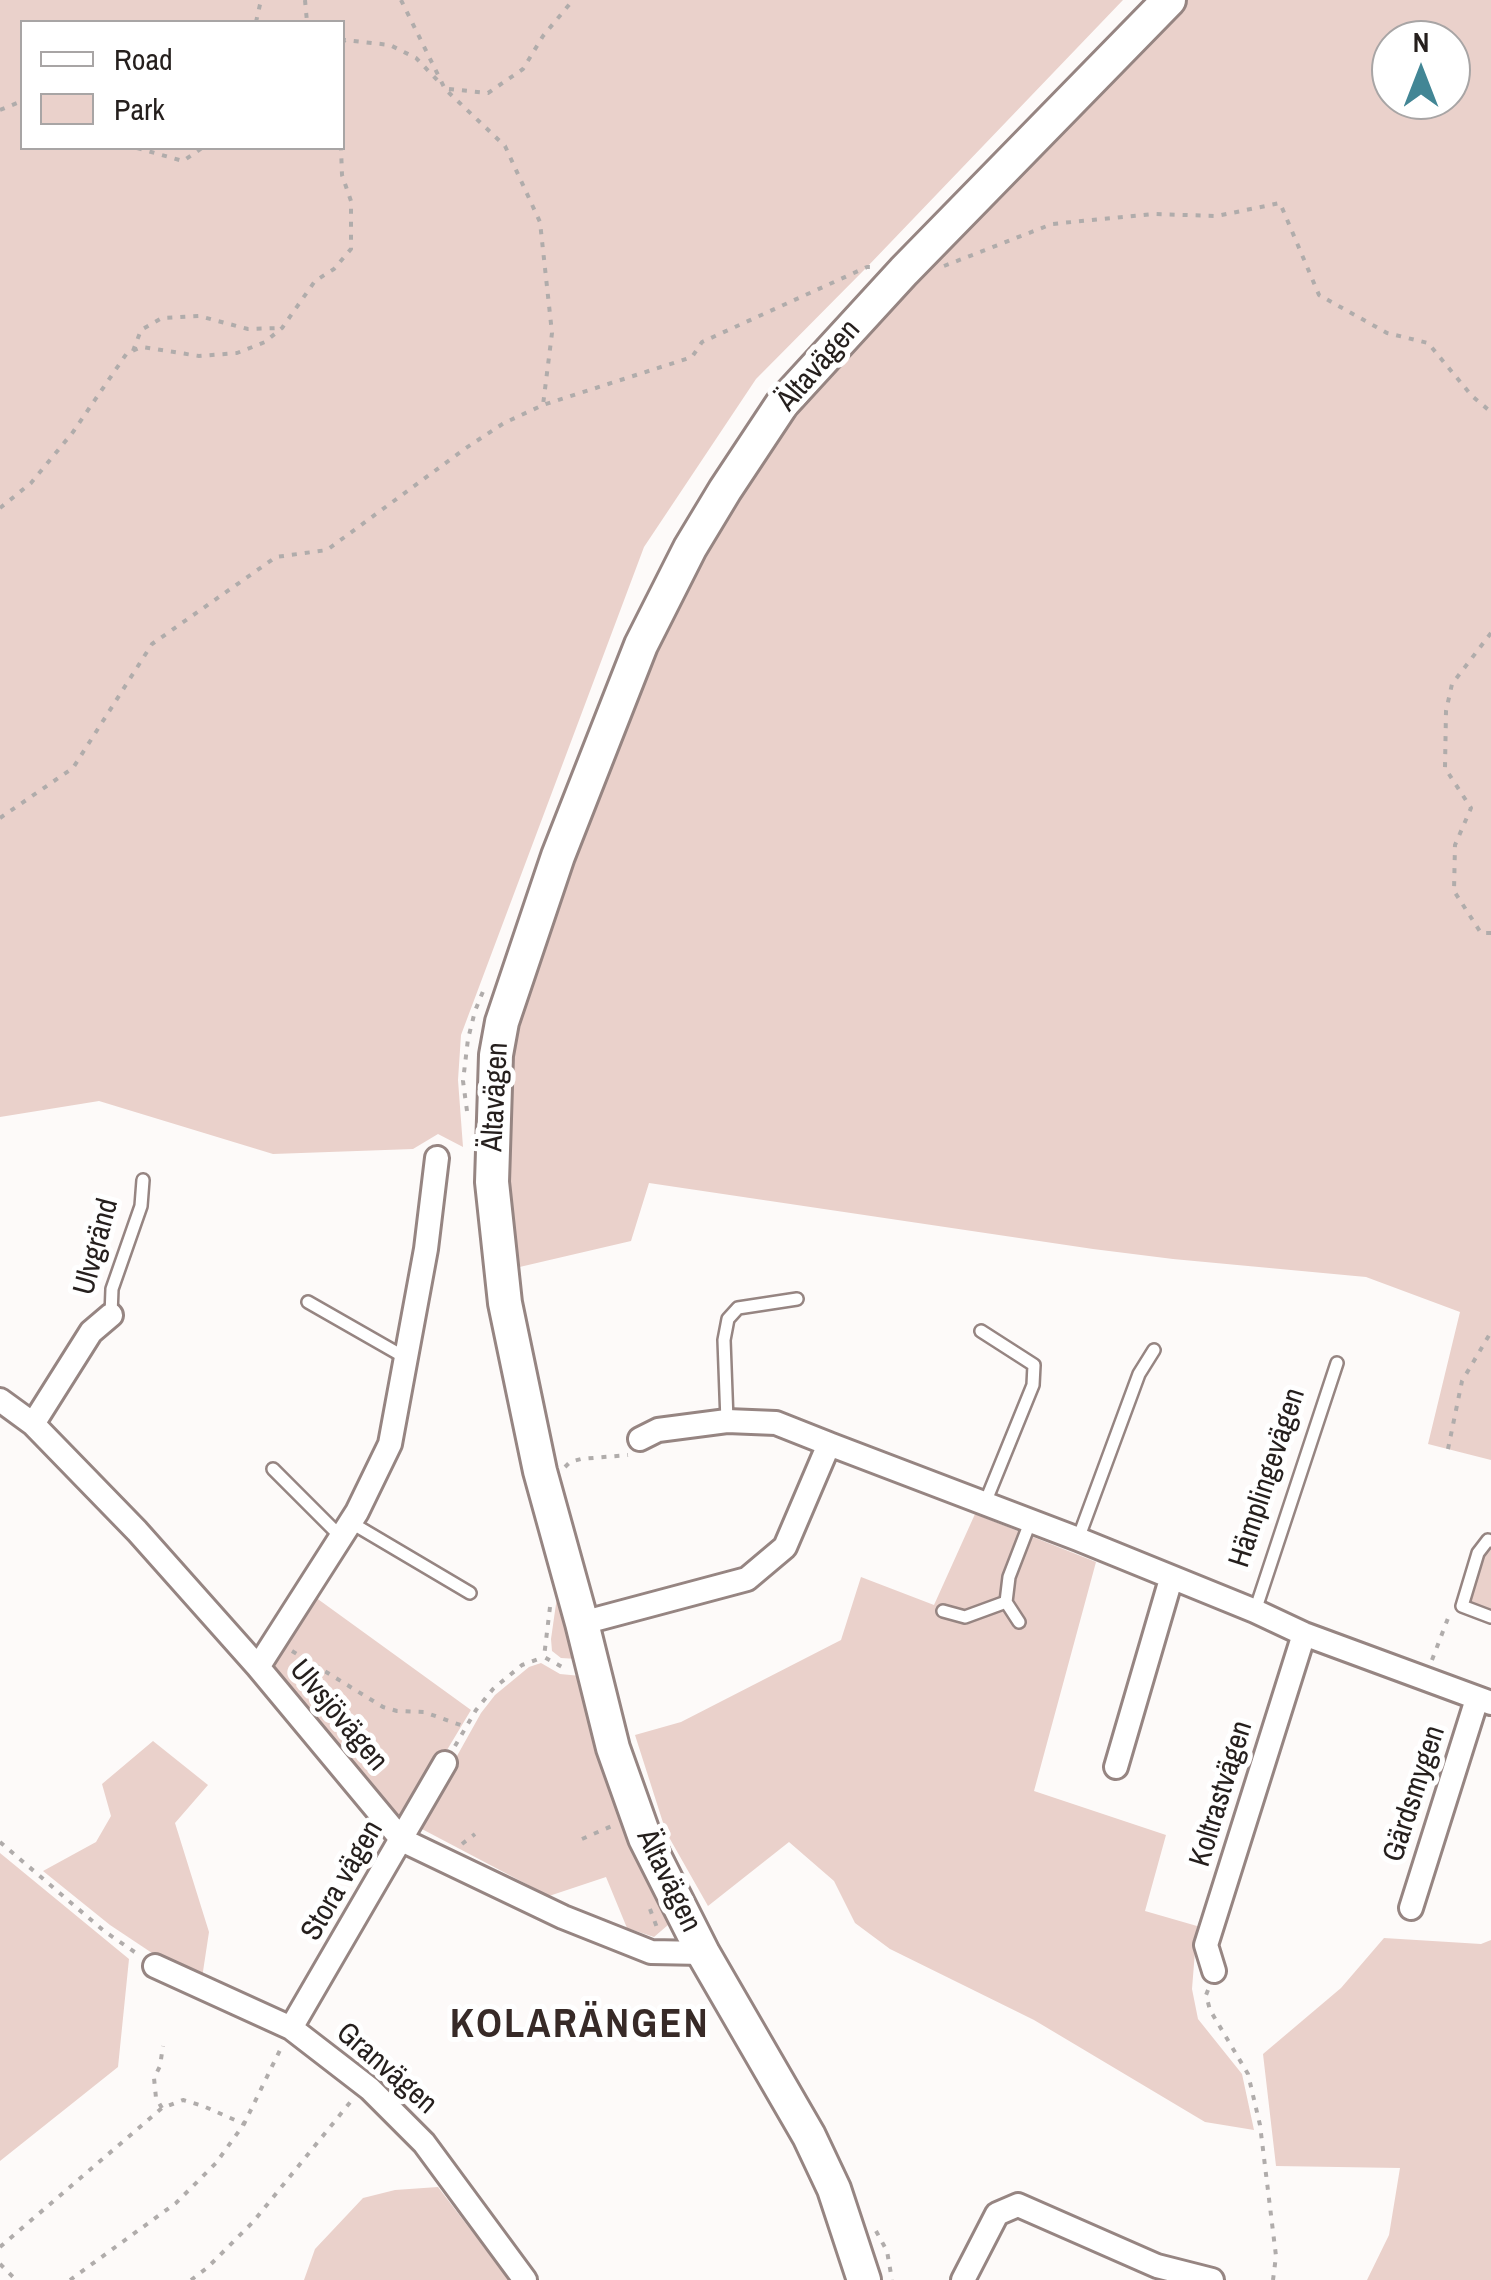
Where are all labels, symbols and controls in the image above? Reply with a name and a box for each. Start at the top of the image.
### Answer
legend [20,20,345,150]
north arrow [1371,20,1471,120]
text: N [1413,23,1429,61]
text: Road [114,39,173,79]
text: Park [114,89,165,129]
street label: Ältavägen [770,313,868,419]
street label: Ältavägen [475,1041,517,1153]
street label: Ulvgränd [67,1195,127,1299]
street label: Hämplingevägen [1222,1384,1314,1572]
street label: Ulvsjövägen [281,1653,395,1779]
street label: Koltrastvägen [1183,1717,1261,1871]
street label: Gärdsmygen [1376,1721,1454,1867]
street label: Stora vägen [294,1815,392,1947]
street label: Ältavägen [628,1824,708,1938]
district label: KOLARÄNGEN [450,2002,710,2050]
street label: Granvägen [328,2015,444,2123]

